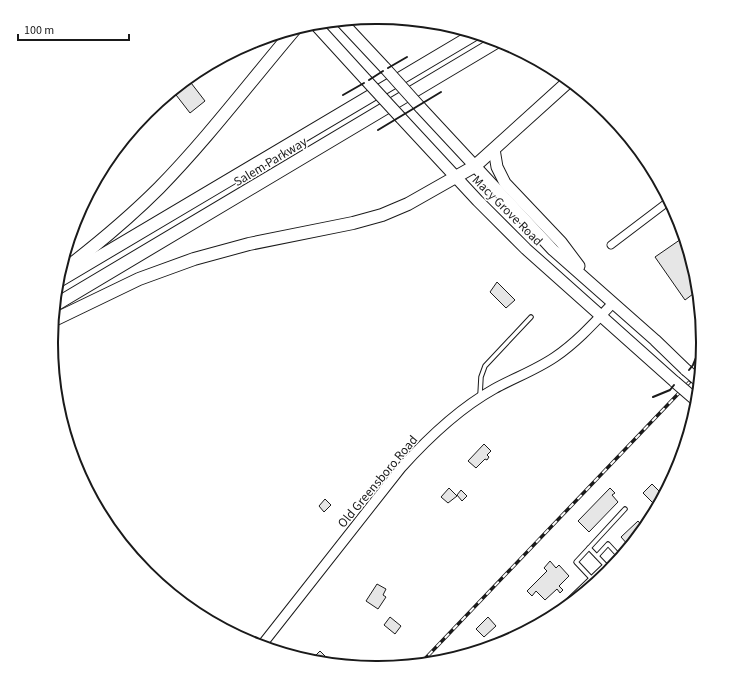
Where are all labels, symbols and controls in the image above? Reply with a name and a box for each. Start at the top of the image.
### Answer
scale bar [18,16,129,42]
text: 100 m [24,22,54,39]
street label: Salem Parkway [230,133,311,191]
street label: Macy Grove Road [468,171,547,250]
street label: Old Greensboro Road [334,432,422,532]

